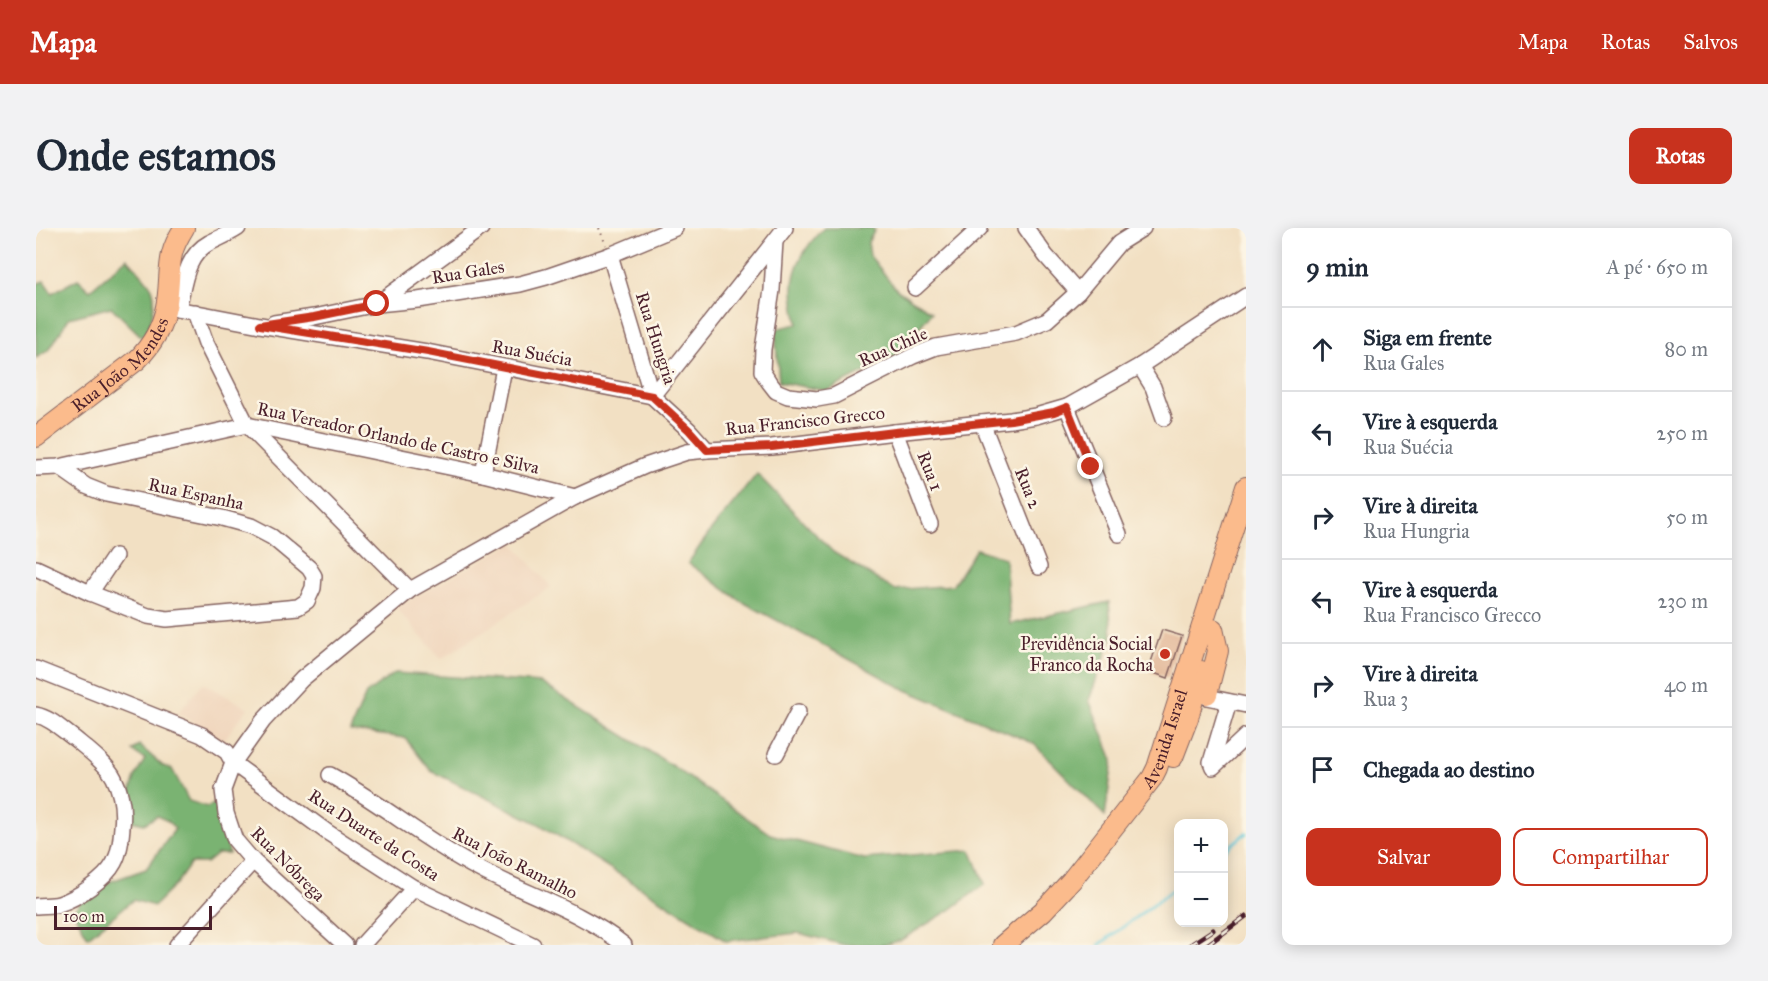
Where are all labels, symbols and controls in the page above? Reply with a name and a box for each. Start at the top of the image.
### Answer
text: Mapa [30,25,97,60]
text: Mapa [1518,29,1568,55]
text: Rotas [1601,29,1650,55]
text: Salvos [1683,29,1738,55]
button: Rotas [1629,128,1732,184]
text: Onde estamos [36,130,276,182]
text: 9 min [1306,251,1369,283]
street label: Rua Gales [430,255,506,289]
text: A pé · 650 m [1607,255,1708,279]
street label: Rua Hungria [630,289,681,388]
route start [363,290,389,316]
street label: Rua João Mendes [67,315,174,417]
street label: Rua Chile [855,322,931,372]
text: Siga em frente [1363,324,1492,351]
icon: ahead [1306,333,1339,366]
street label: Rua Suécia [490,335,574,371]
text: 80 m [1665,337,1708,361]
text: Rua Gales [1363,351,1444,375]
street label: Rua Vereador Orlando de Castro e Silva [255,397,542,479]
street label: Rua Francisco Grecco [724,402,886,440]
text: Vire à esquerda [1363,408,1497,435]
icon: left [1306,417,1339,450]
text: 250 m [1656,421,1708,445]
text: Rua Suécia [1363,435,1453,459]
street label: Rua 1 [912,448,948,494]
route end [1077,453,1103,479]
street label: Rua 2 [1010,464,1046,512]
street label: Rua Espanha [146,473,246,515]
text: Vire à direita [1363,492,1478,519]
icon: right [1306,501,1339,534]
text: 50 m [1666,505,1708,529]
text: Rua Hungria [1363,519,1470,543]
text: Vire à esquerda [1363,576,1497,603]
icon: left [1306,585,1339,618]
text: 230 m [1657,589,1708,613]
text: Rua Francisco Grecco [1363,603,1541,627]
place label: Previdência Social Franco da Rocha [1020,633,1153,676]
marker: Previdência Social Franco da Rocha [1158,647,1172,661]
text: Vire à direita [1363,660,1478,687]
icon: right [1306,669,1339,702]
text: 40 m [1664,673,1708,697]
street label: Avenida Israel [1136,686,1192,794]
text: Rua 3 [1363,687,1408,711]
icon: arrive [1306,753,1339,786]
text: Chegada ao destino [1363,756,1534,783]
street label: Rua Duarte da Costa [304,784,444,886]
map controls [1174,819,1228,927]
button: + [1174,819,1228,873]
street label: Rua Nóbrega [245,822,330,907]
street label: Rua João Ramalho [448,822,581,905]
button: Salvar [1306,828,1501,886]
button: Compartilhar [1513,828,1708,886]
button: − [1174,873,1228,927]
scale bar [54,903,212,930]
text: 100 m [63,907,105,926]

